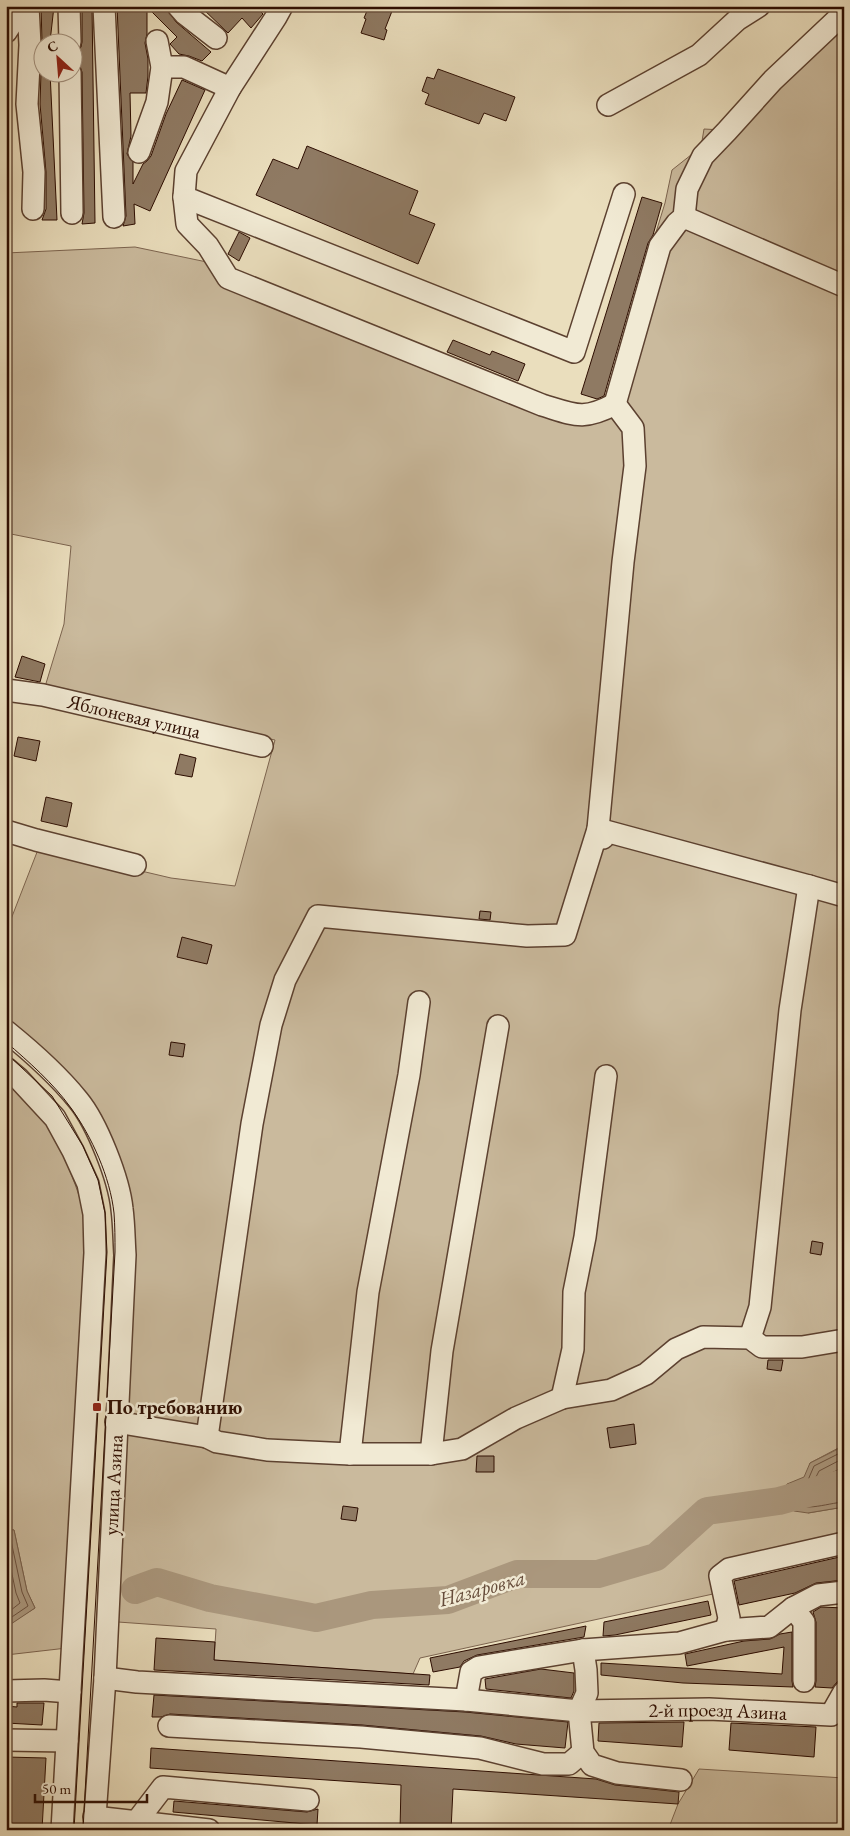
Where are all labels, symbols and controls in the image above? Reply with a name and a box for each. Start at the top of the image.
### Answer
north arrow [32,32,82,82]
text: С [44,36,61,57]
street label: Яблоневая улица [64,688,203,744]
place label: По требованию [107,1394,243,1420]
marker: По требованию [91,1401,103,1413]
street label: улица Азина [97,1434,129,1536]
water label: Назаровка [435,1564,528,1613]
street label: 2-й проезд Азина [648,1696,788,1726]
scale bar [35,1771,148,1803]
text: 50 m [42,1779,71,1798]

